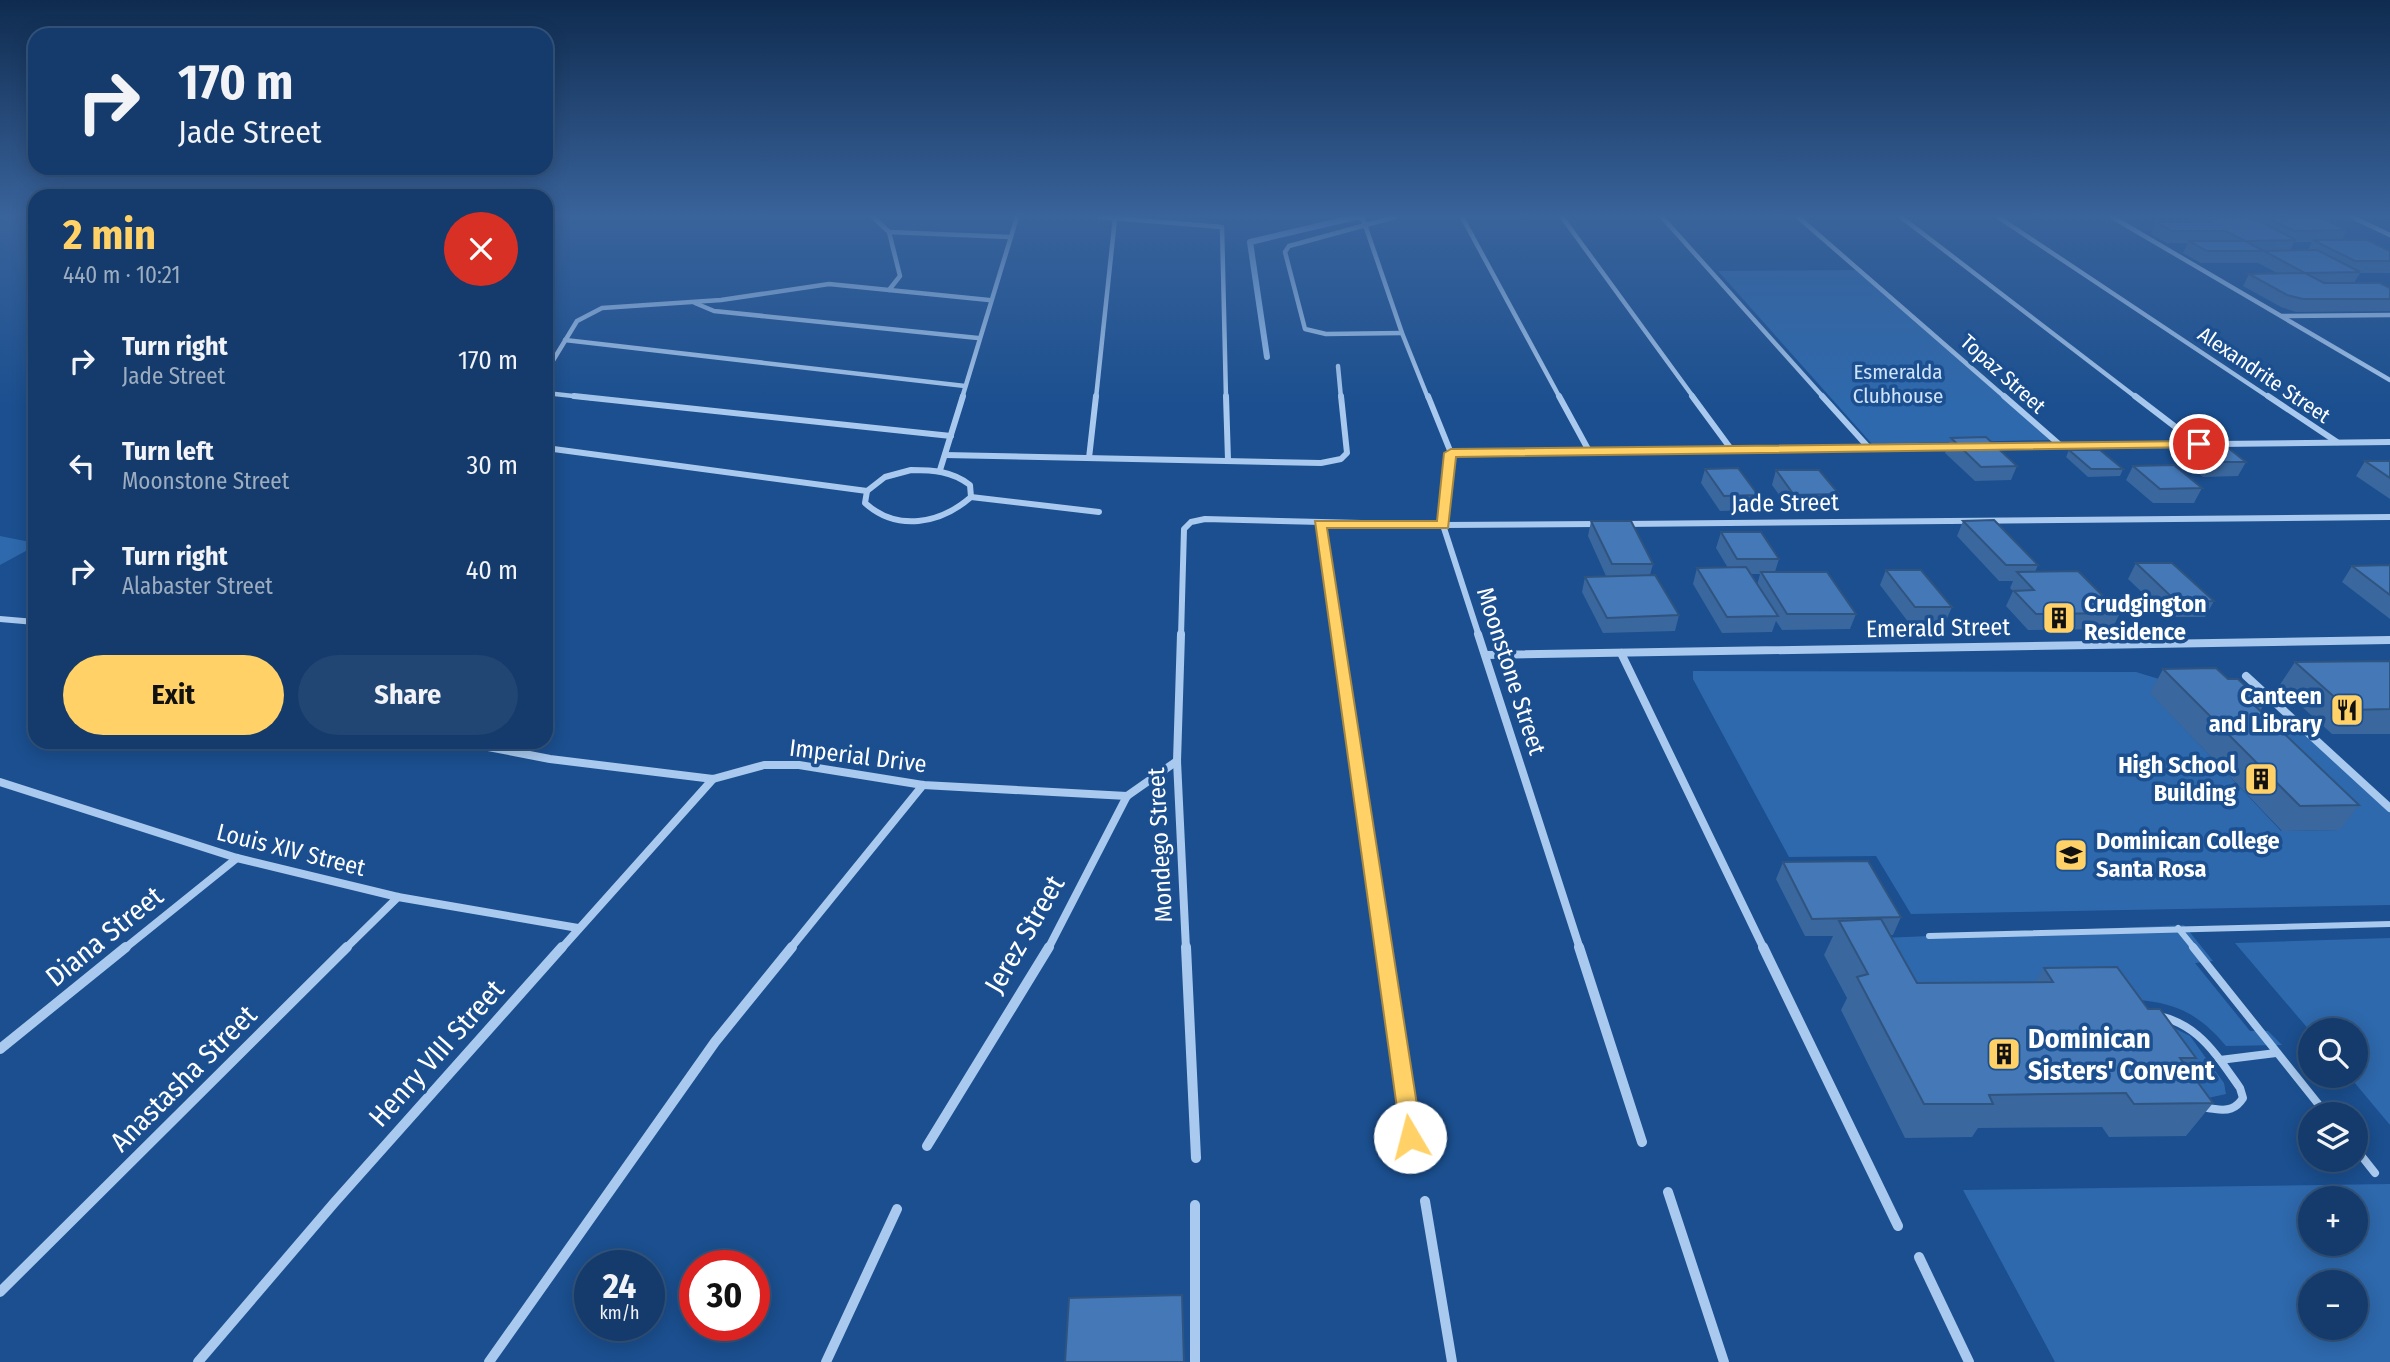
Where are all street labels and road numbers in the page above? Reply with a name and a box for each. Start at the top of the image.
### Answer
street label: Alexandrite Street [2193,321,2335,429]
street label: Topaz Street [1955,329,2051,419]
street label: Jade Street [1731,488,1839,518]
street label: Moonstone Street [1471,584,1551,758]
street label: Emerald Street [1866,613,2010,643]
street label: Imperial Drive [788,734,928,778]
street label: Mondego Street [1142,767,1178,923]
street label: Louis XIV Street [214,818,368,882]
street label: Jerez Street [977,869,1072,999]
street label: Diana Street [39,879,170,994]
street label: Henry VIII Street [362,973,511,1134]
street label: Anastasha Street [103,998,264,1158]

